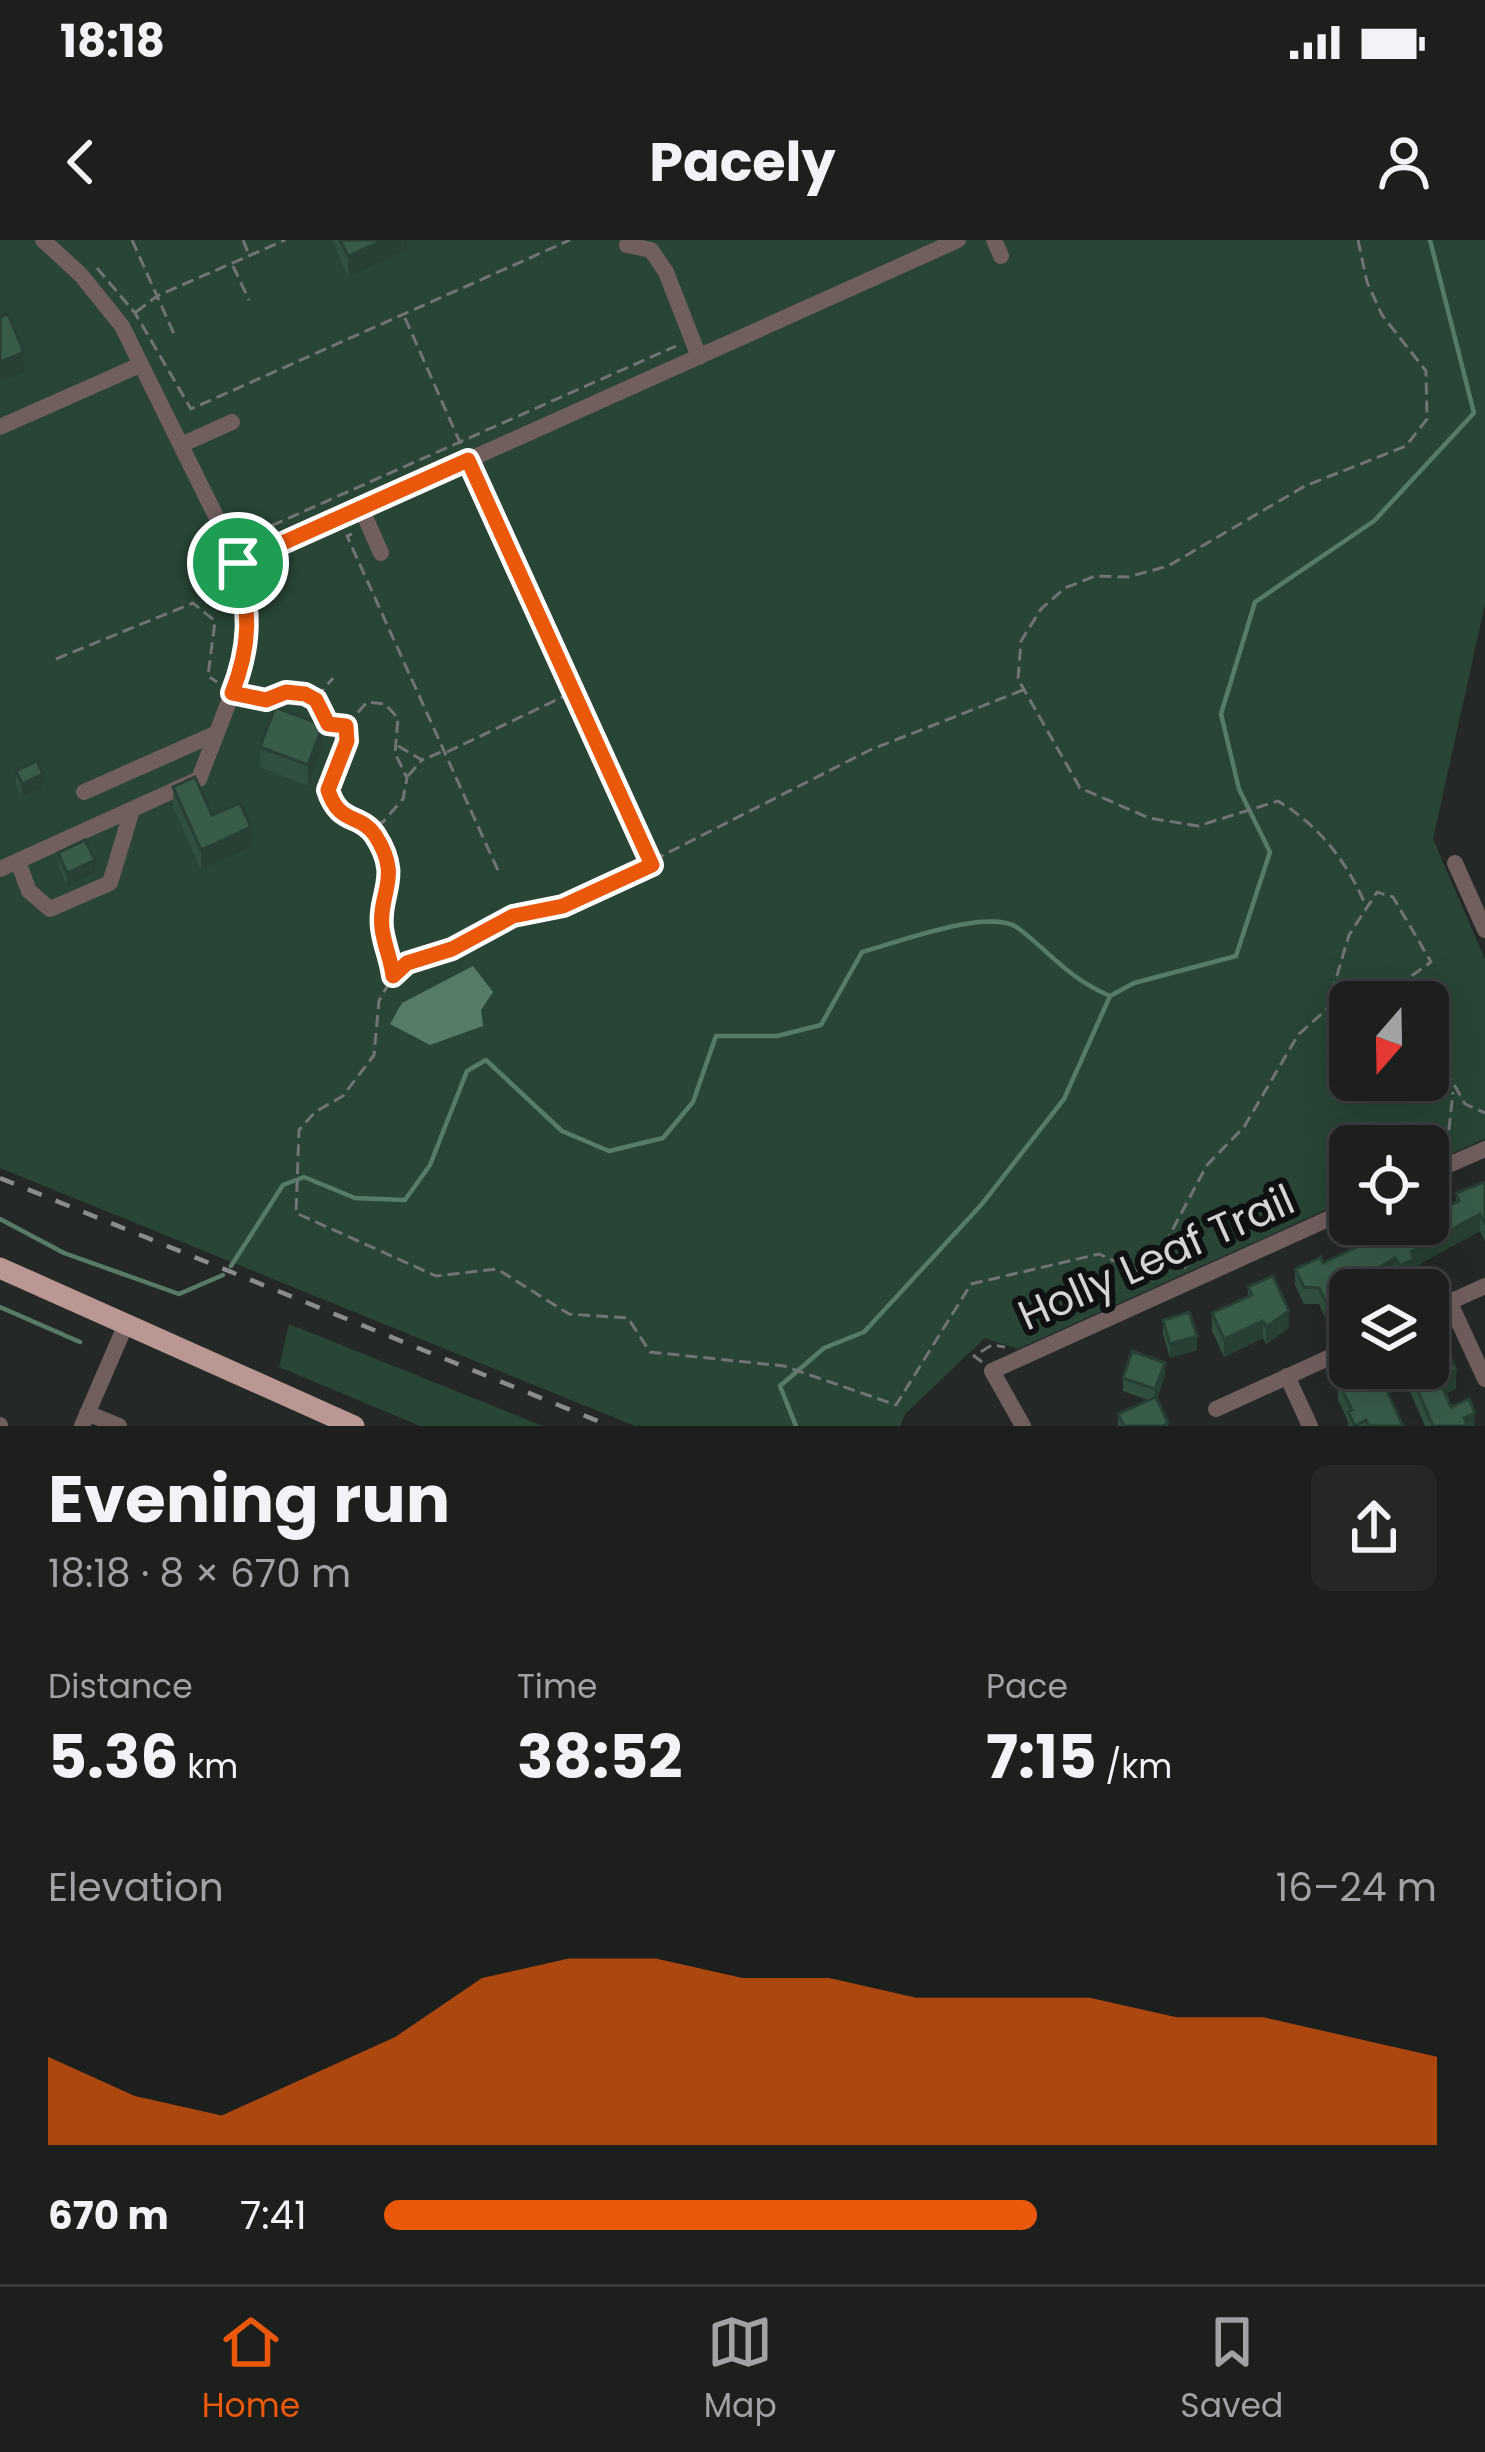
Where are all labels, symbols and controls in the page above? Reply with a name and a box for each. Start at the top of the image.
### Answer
text: 18:18 [60,10,165,73]
text: Pacely [649,124,836,200]
icon: back [48,129,114,195]
icon: person [1371,129,1437,195]
pin [187,512,289,614]
icon: arrive [205,530,271,596]
north arrow [1329,981,1449,1101]
map controls [1329,981,1449,1389]
button: locate [1329,1125,1449,1245]
street label: Holly Leaf Trail [1009,1170,1304,1345]
button: layers [1329,1269,1449,1389]
text: Evening run [48,1453,450,1545]
button: share [1311,1465,1437,1591]
text: 18:18 · 8 × 670 m [48,1546,351,1601]
text: Distance [48,1663,193,1710]
text: Time [517,1663,597,1710]
text: Pace [986,1663,1068,1710]
text: 5.36 [48,1715,178,1799]
text: 38:52 [517,1715,682,1799]
text: 7:15 [986,1715,1097,1799]
text: km [178,1743,238,1790]
text: /km [1097,1743,1172,1790]
text: Elevation [48,1860,224,1915]
text: 16–24 m [1276,1860,1437,1915]
text: 670 m [48,2188,169,2243]
text: 7:41 [240,2188,307,2243]
tab: Home [202,2309,300,2431]
tab: Map [704,2309,777,2431]
tab: Saved [1180,2309,1283,2431]

